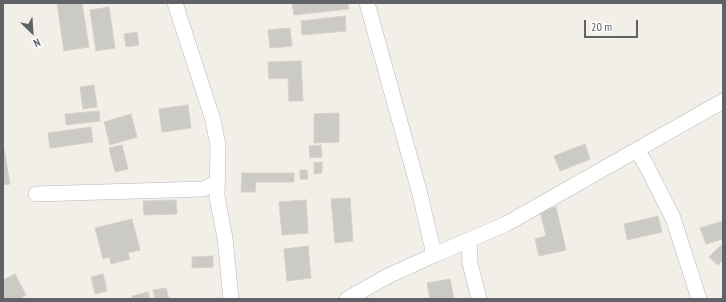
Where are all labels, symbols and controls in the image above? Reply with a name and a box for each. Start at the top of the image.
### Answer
north arrow [12,12,52,52]
scale bar [586,12,640,38]
text: 20 m [591,19,612,34]
text: N [31,35,43,50]

